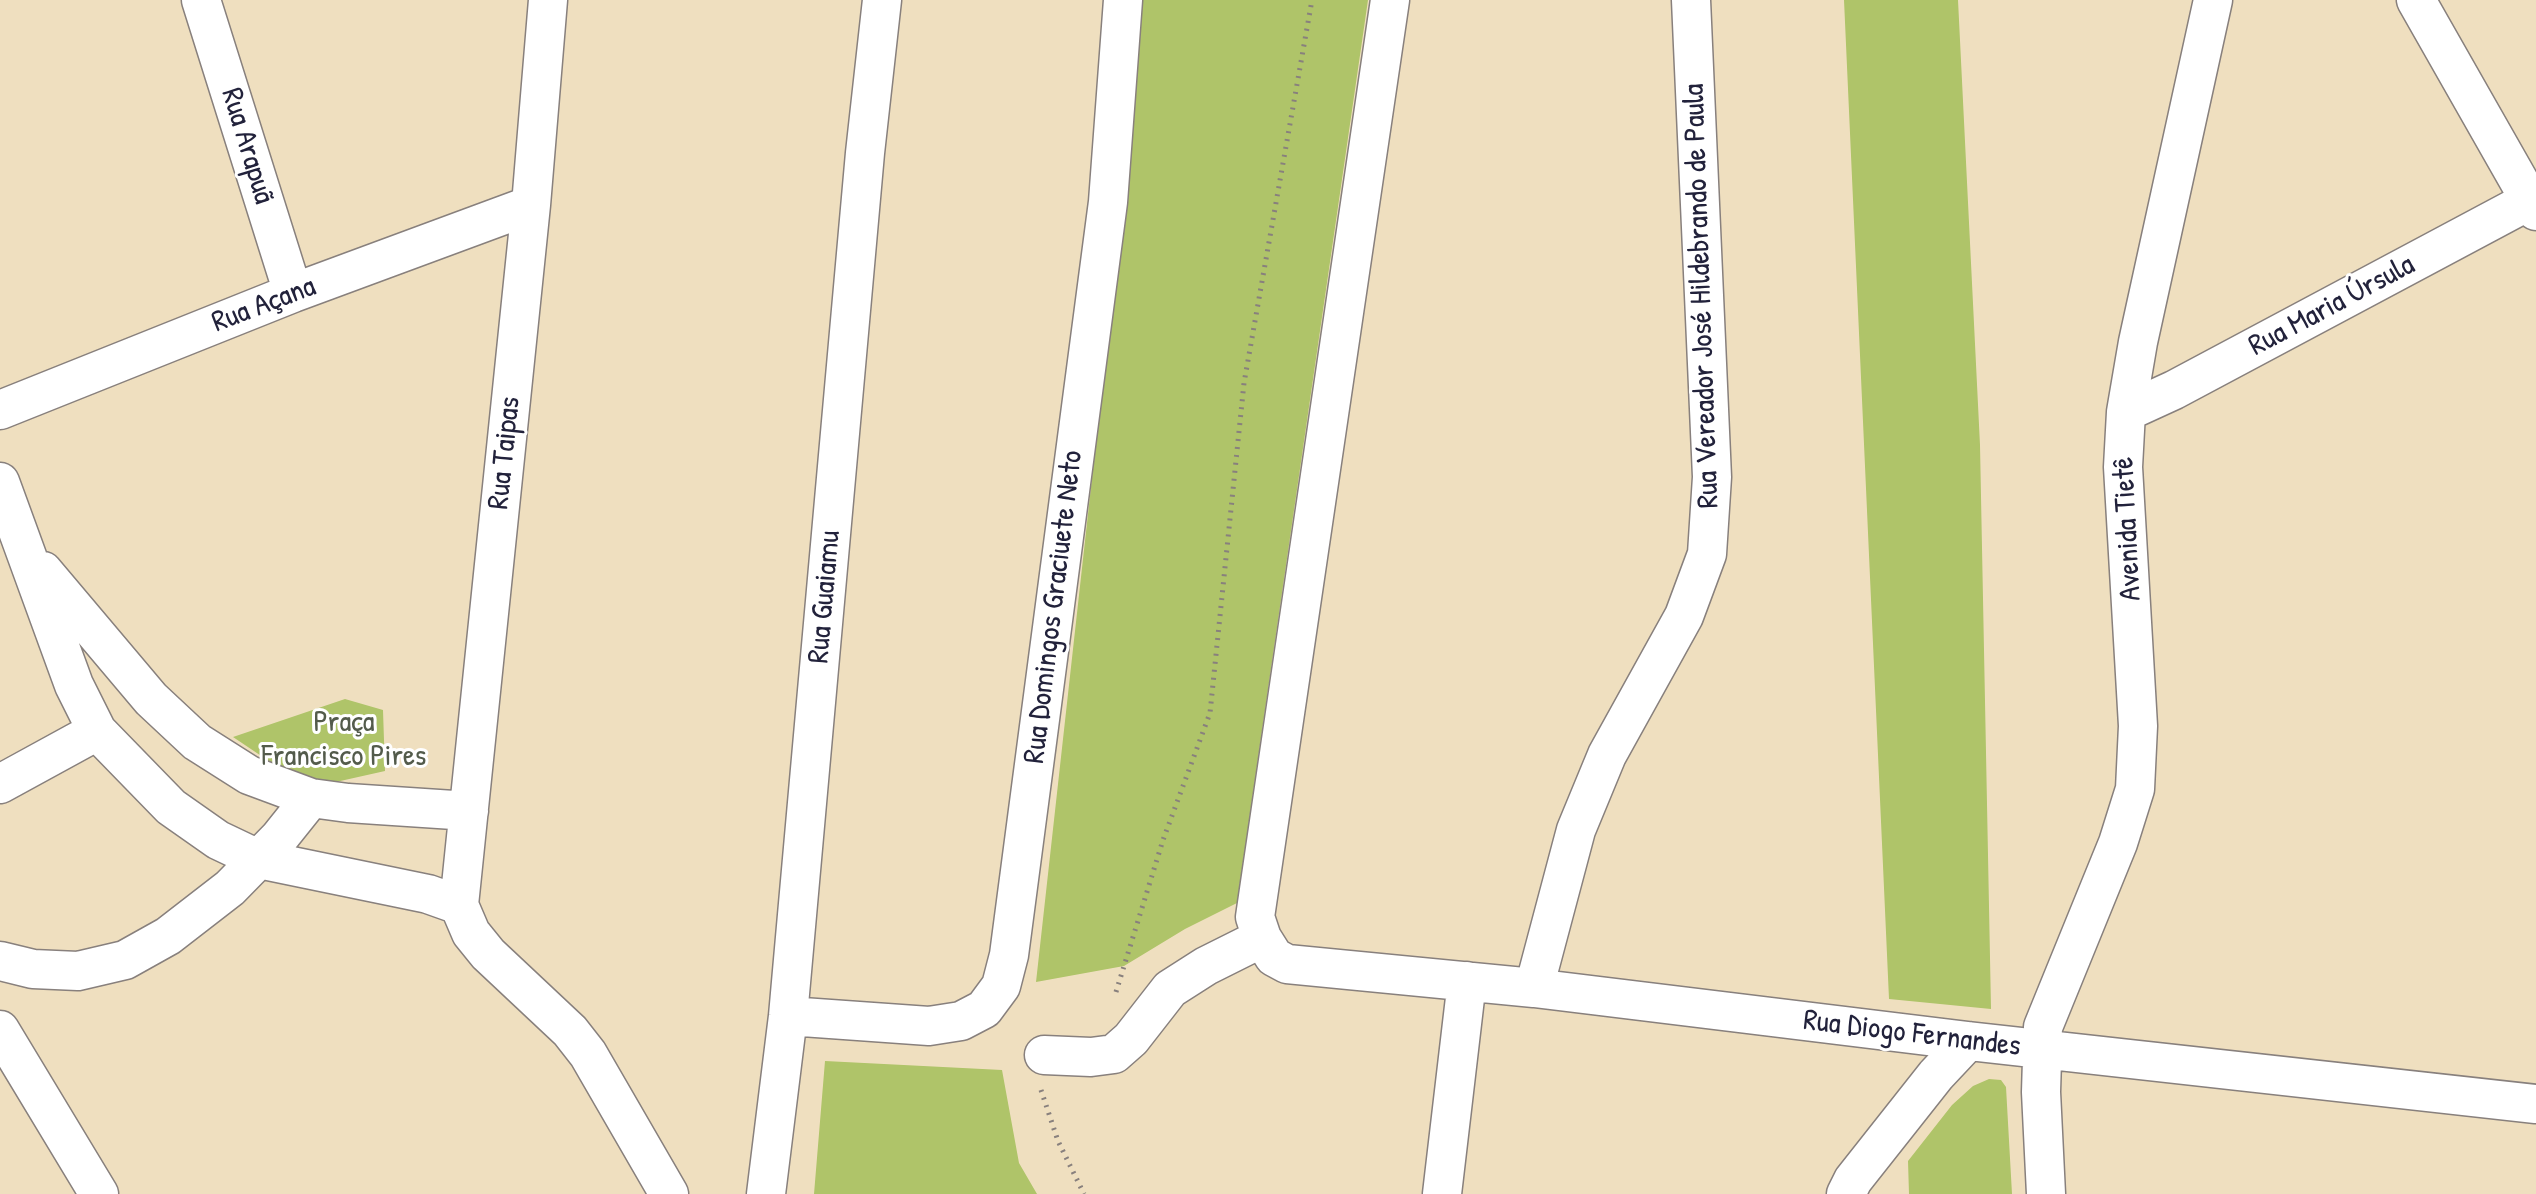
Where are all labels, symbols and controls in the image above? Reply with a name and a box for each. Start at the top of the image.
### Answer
street label: Rua Vereador José Hildebrando de Paula [1677,83,1727,509]
street label: Rua Arapuã [212,84,282,208]
street label: Rua Maria Úrsula [2243,247,2421,365]
street label: Rua Açana [207,269,321,341]
street label: Rua Taipas [481,395,529,511]
street label: Rua Domingos Graciuete Neto [1017,449,1091,765]
street label: Avenida Tietê [2106,456,2150,602]
street label: Rua Guaiamu [801,529,849,665]
park label: Praça Francisco Pires [262,705,426,776]
street label: Rua Diogo Fernandes [1801,1003,2023,1065]

